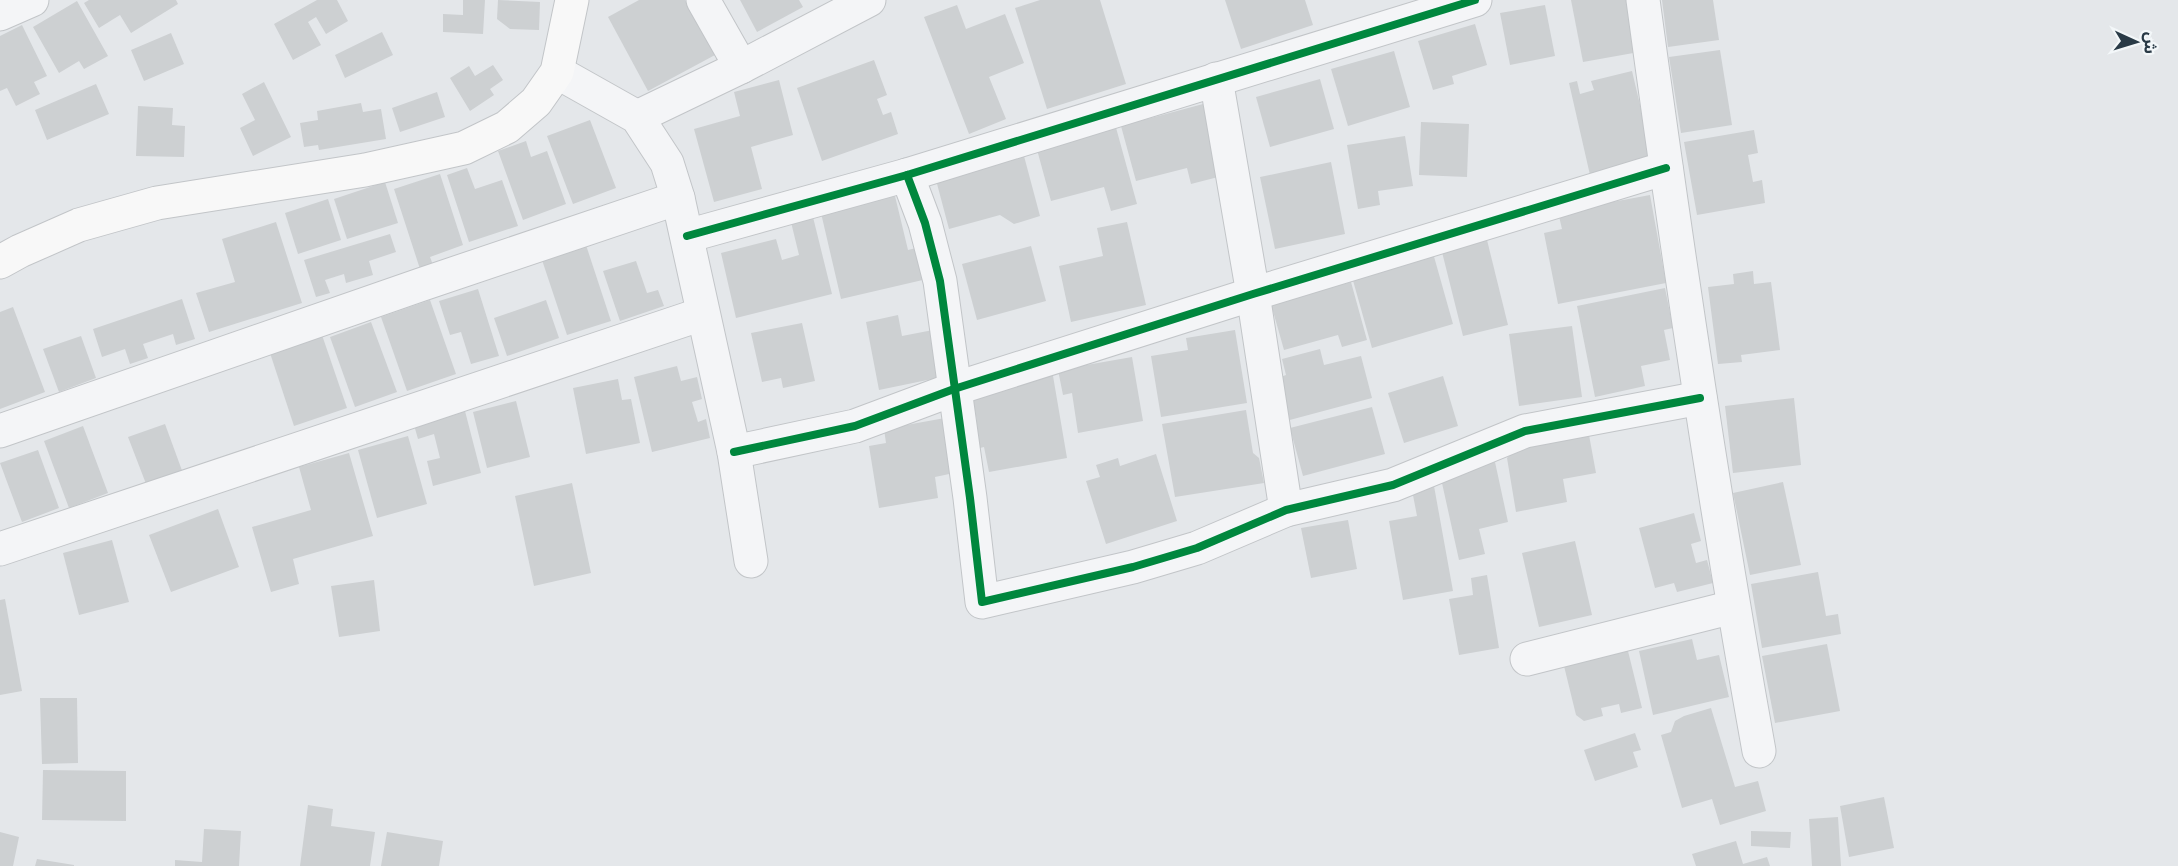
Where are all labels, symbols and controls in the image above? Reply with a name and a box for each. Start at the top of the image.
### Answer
north arrow [2106,12,2166,72]
text: ش [2140,31,2162,55]

